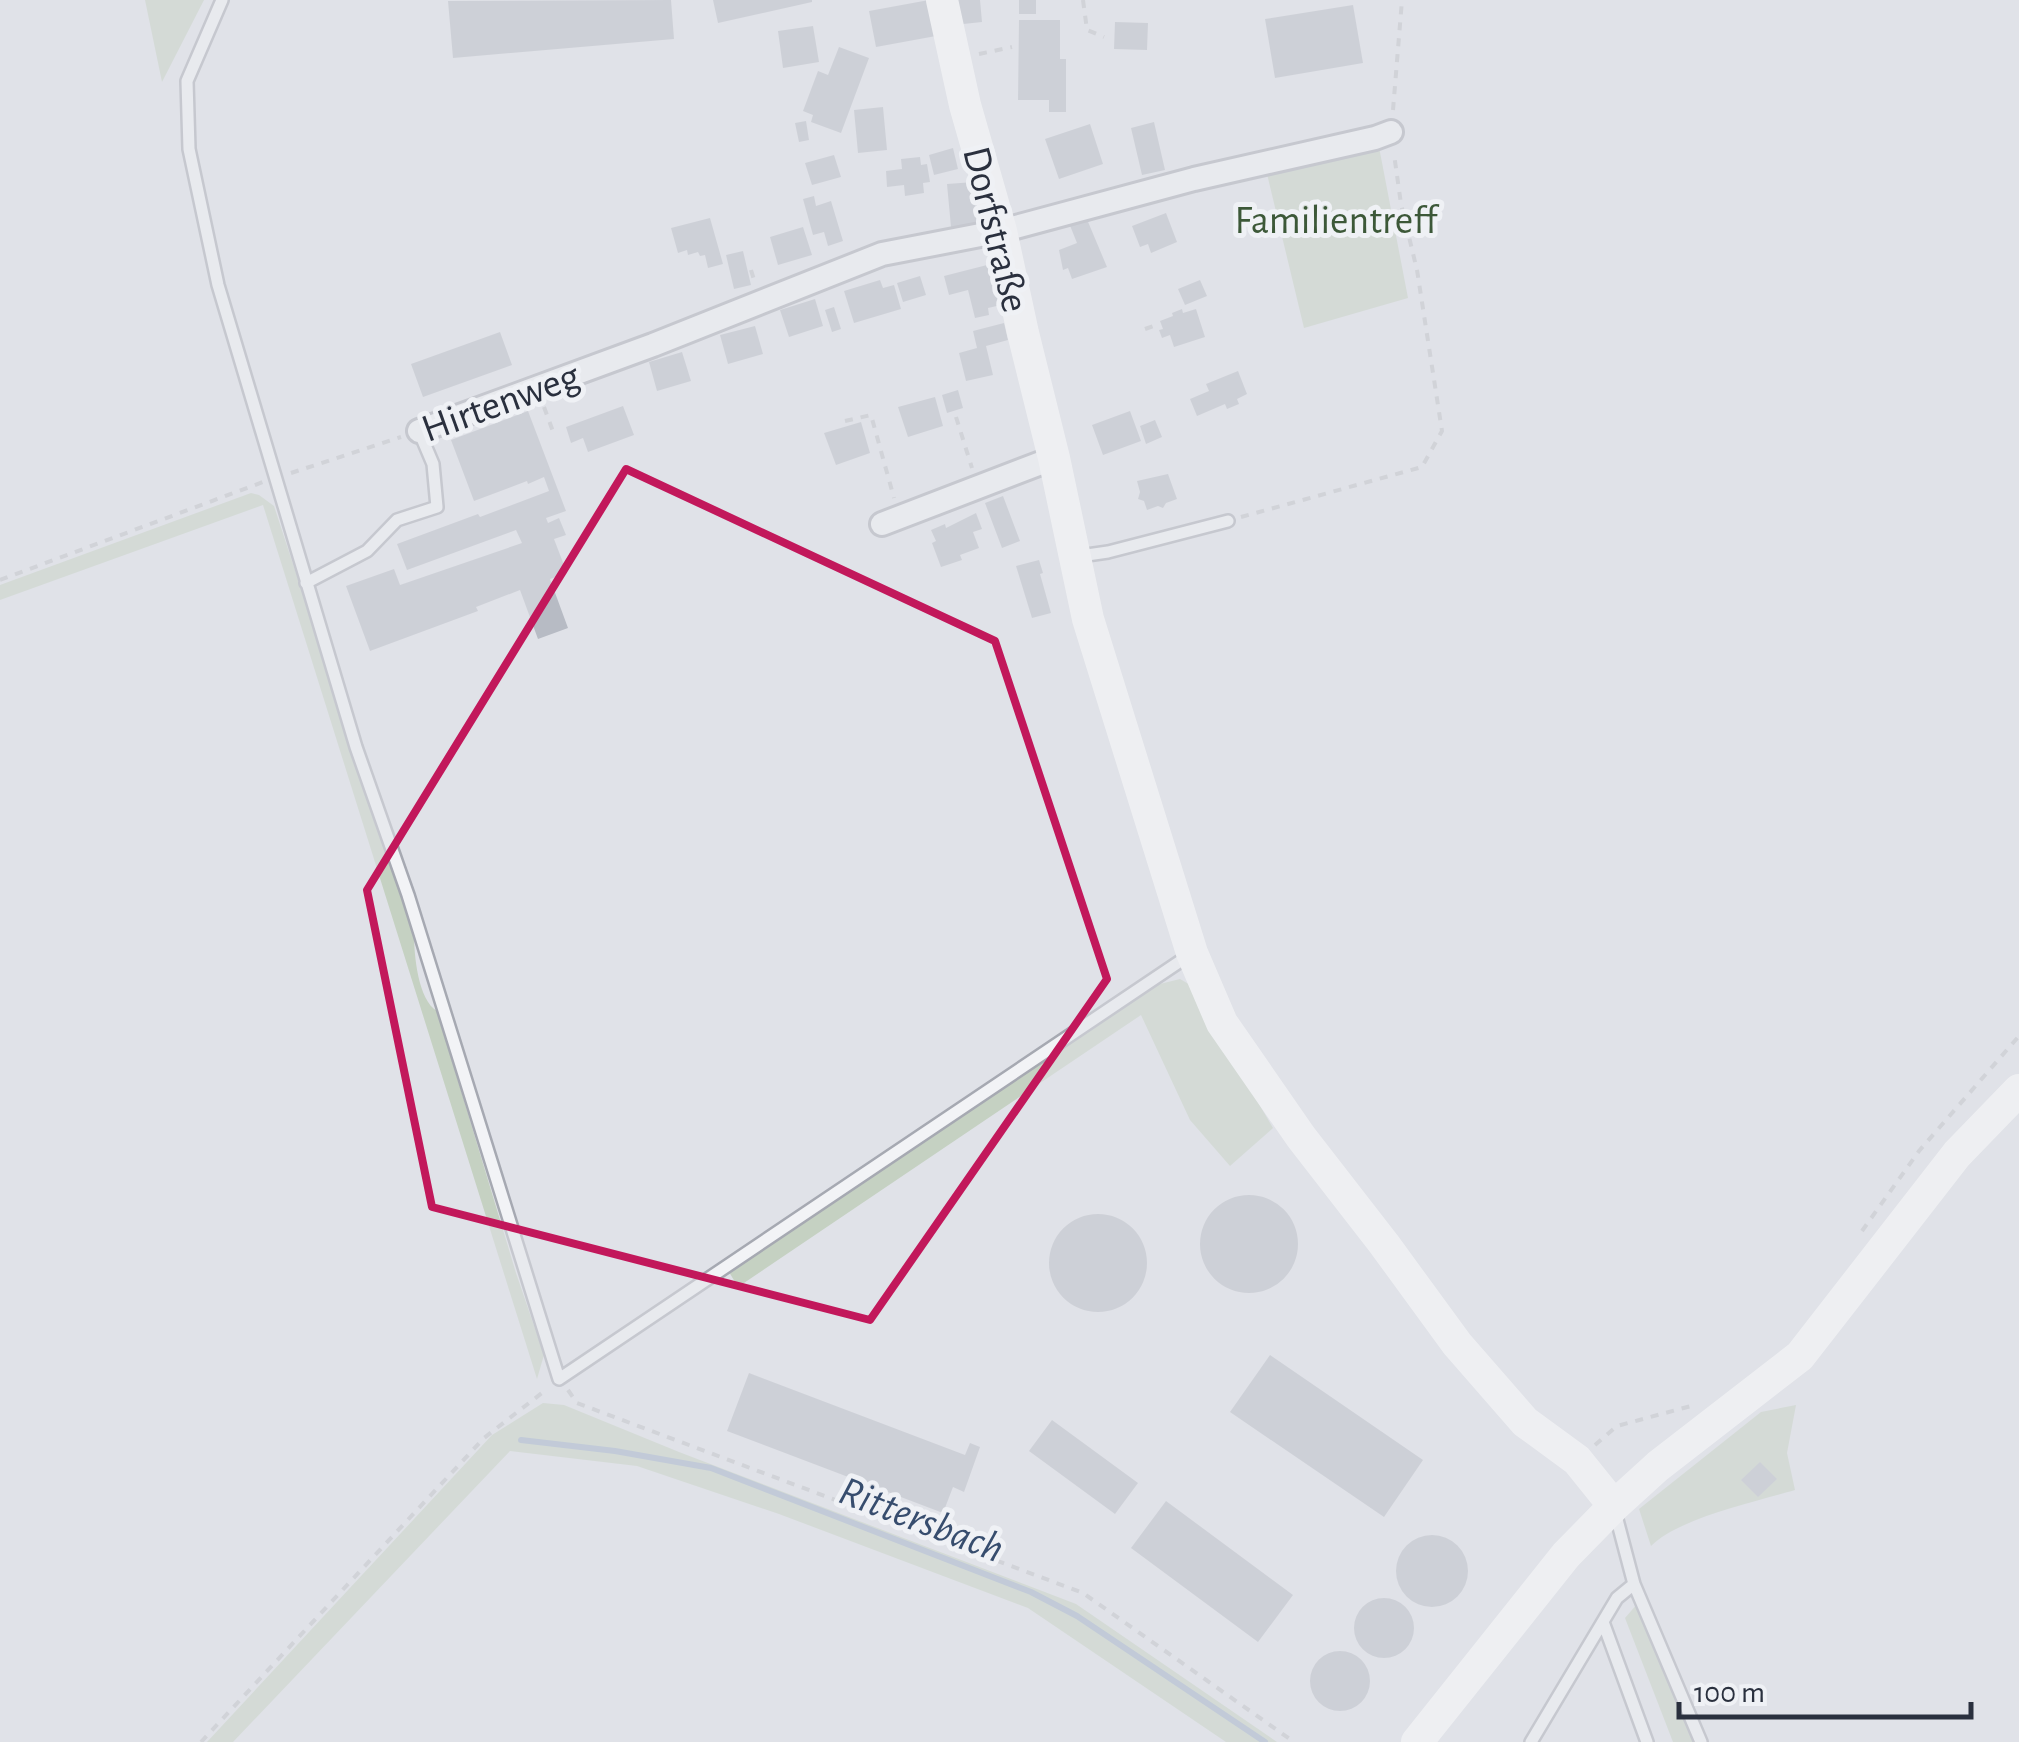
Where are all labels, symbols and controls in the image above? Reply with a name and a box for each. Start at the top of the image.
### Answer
street label: Dorfstraße [955,143,1035,316]
park label: Familientreff [1235,201,1439,241]
street label: Hirtenweg [417,356,585,450]
water label: Rittersbach [833,1469,1009,1570]
scale bar [1679,1657,1972,1719]
text: 100 m [1694,1678,1765,1708]

